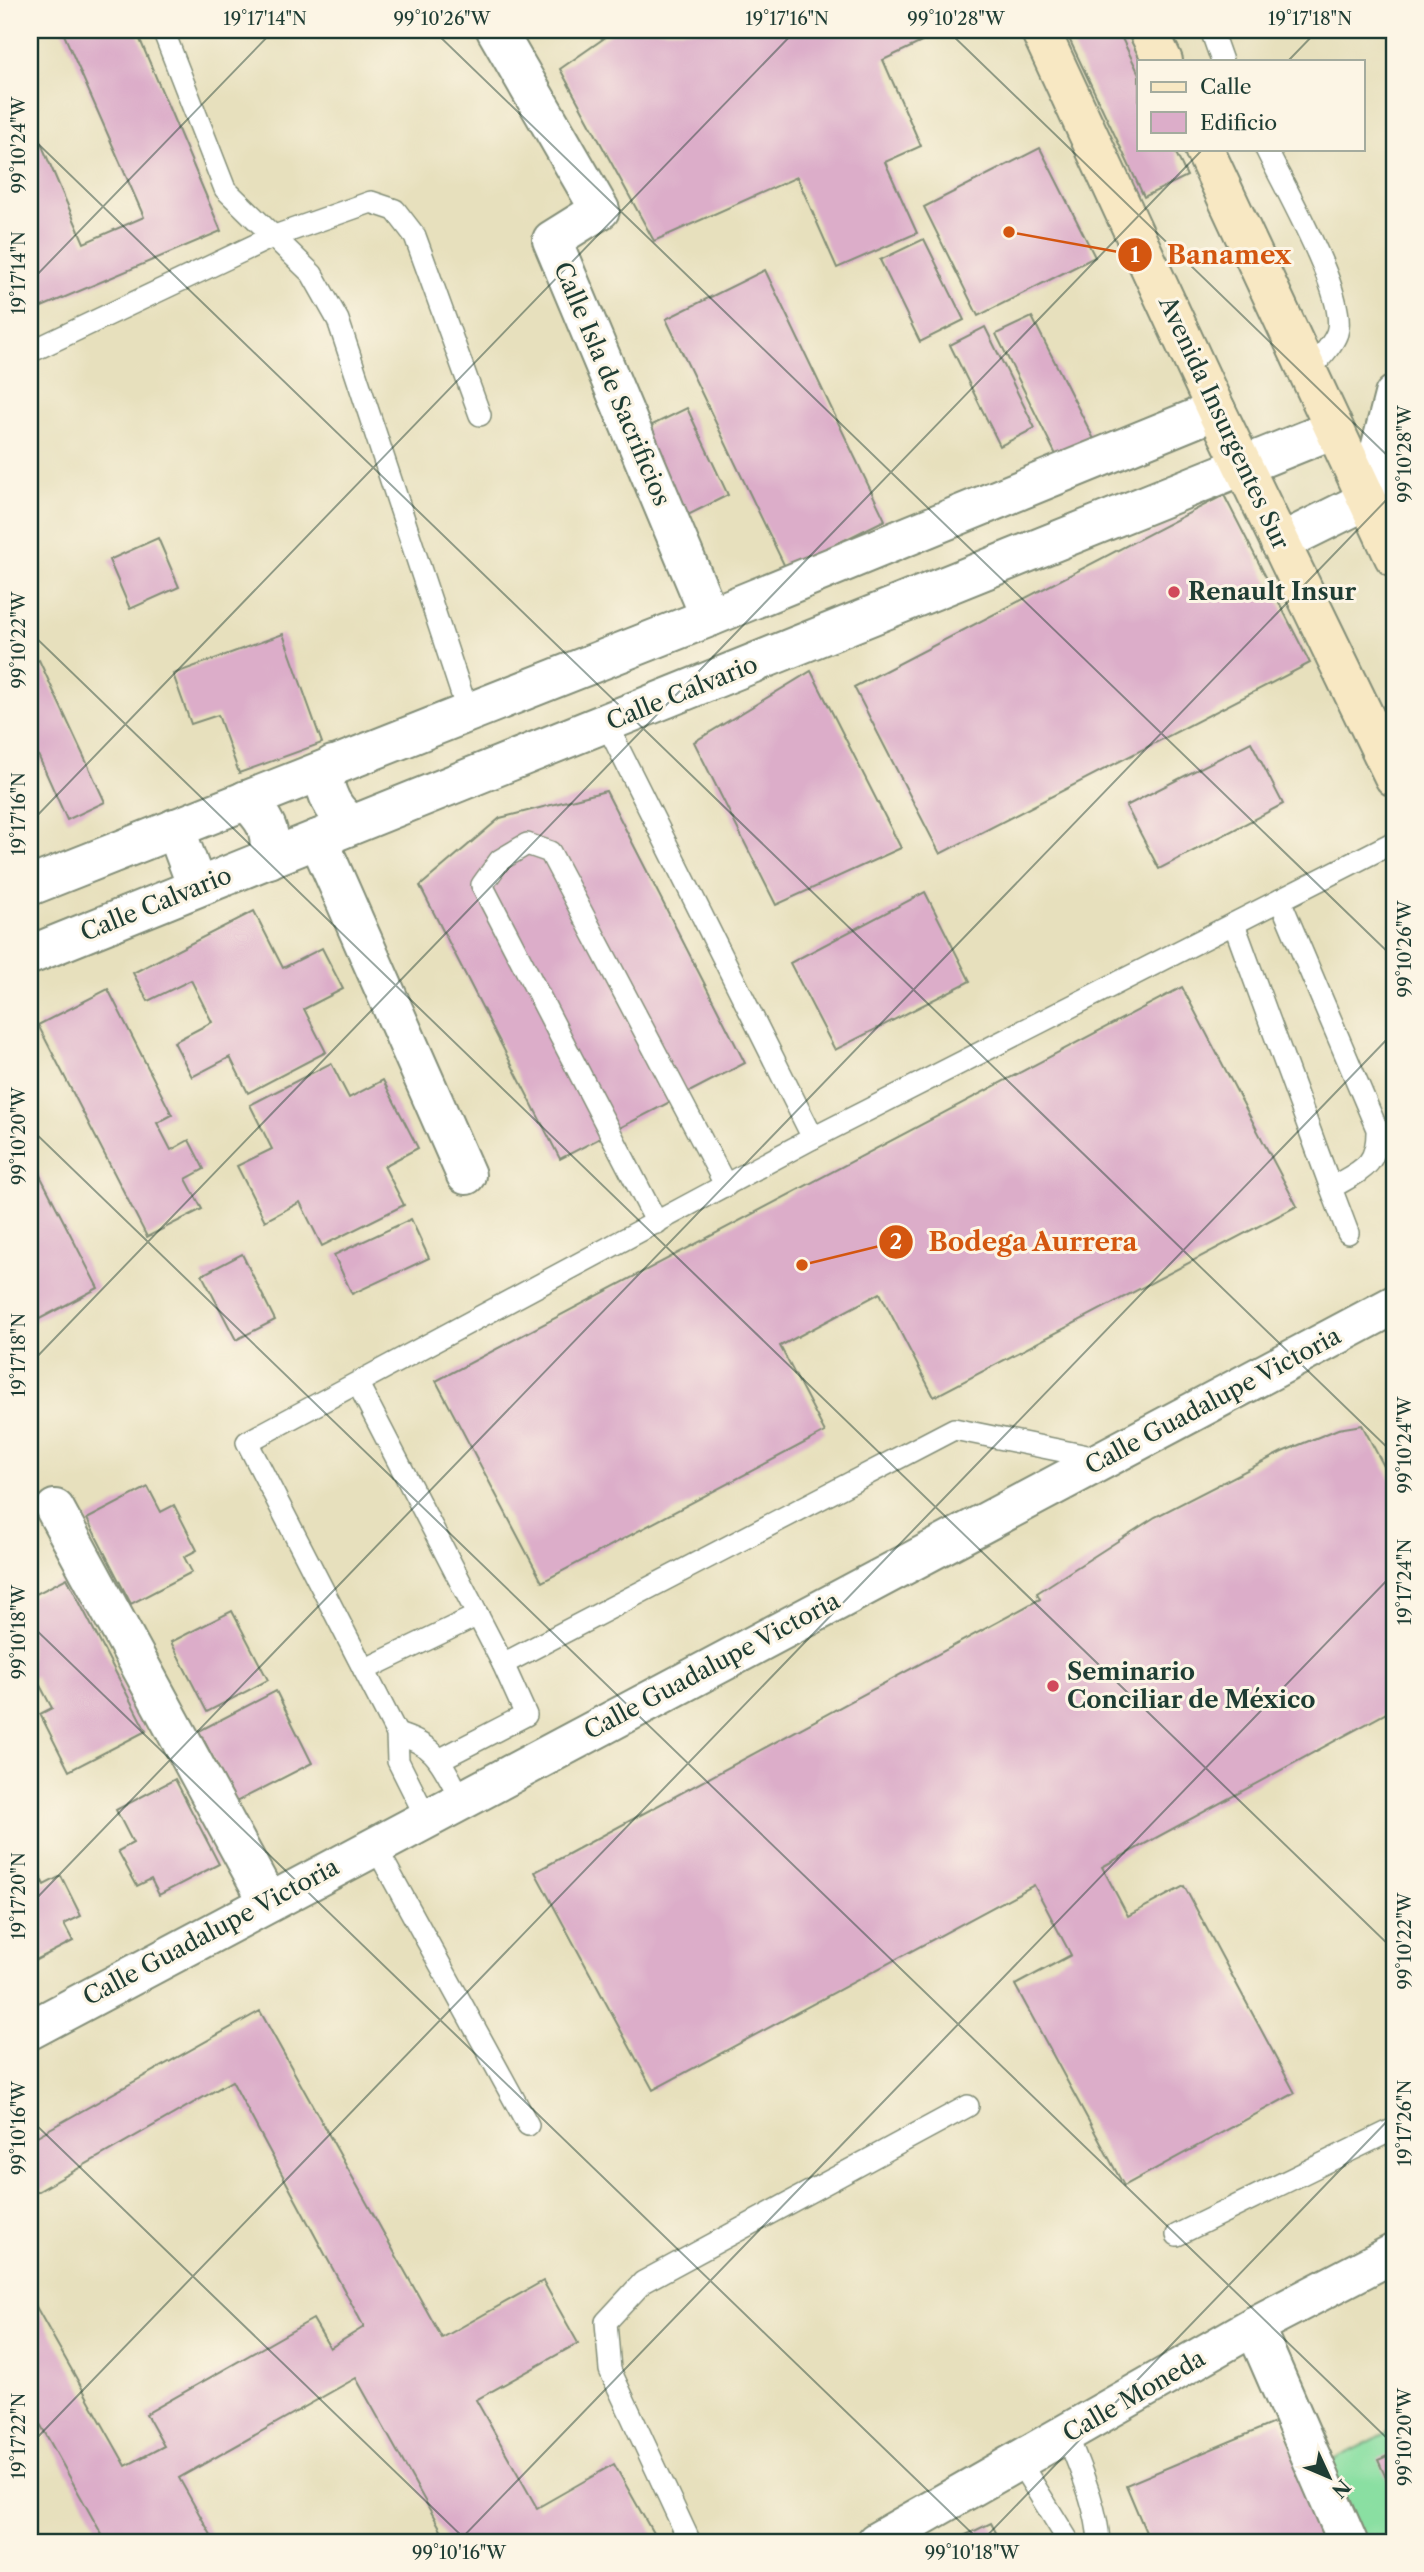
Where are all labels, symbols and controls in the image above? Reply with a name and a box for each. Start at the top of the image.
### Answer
text: 19°17'14"N [223,8,307,30]
text: 99°10'26"W [394,8,492,30]
text: 19°17'16"N [745,8,829,30]
text: 99°10'28"W [907,8,1006,30]
text: 19°17'18"N [1268,8,1352,30]
legend [1137,60,1364,150]
text: Calle [1200,74,1252,99]
text: 99°10'24"W [8,95,30,193]
text: Edificio [1200,110,1277,135]
text: 19°17'14"N [8,231,30,315]
callout: Banamex [1118,231,1305,278]
text: Banamex [1167,239,1292,271]
text: 1 [1130,242,1140,267]
street label: Calle Isla de Sacrificios [548,258,677,510]
street label: Avenida Insurgentes Sur [1153,291,1296,554]
text: 99°10'28"W [1394,404,1416,503]
place label: Renault Insur [1188,577,1357,606]
marker: Renault Insur [1166,584,1182,600]
text: 99°10'22"W [8,590,30,688]
street label: Calle Calvario [602,649,762,736]
text: 19°17'16"N [8,772,30,856]
street label: Calle Calvario [76,860,236,947]
text: 99°10'26"W [1394,899,1416,997]
text: 99°10'20"W [8,1086,30,1185]
callout: Bodega Aurrera [879,1219,1152,1266]
text: Bodega Aurrera [928,1226,1138,1258]
text: 2 [890,1229,902,1254]
text: 19°17'18"N [8,1313,30,1397]
street label: Calle Guadalupe Victoria [1080,1321,1346,1480]
text: 99°10'24"W [1394,1395,1416,1493]
text: 19°17'24"N [1394,1539,1416,1625]
text: 99°10'18"W [8,1583,30,1679]
street label: Calle Guadalupe Victoria [579,1586,845,1745]
place label: Seminario Conciliar de México [1067,1657,1315,1714]
marker: Seminario Conciliar de México [1045,1678,1061,1694]
text: 19°17'20"N [8,1852,30,1940]
street label: Calle Guadalupe Victoria [78,1852,344,2011]
text: 99°10'22"W [1394,1891,1416,1989]
text: 99°10'16"W [8,2080,30,2175]
text: 19°17'26"N [1394,2080,1416,2166]
street label: Calle Moneda [1057,2343,1210,2448]
text: 99°10'20"W [1394,2387,1416,2486]
text: 19°17'22"N [8,2393,30,2479]
north arrow [1294,2442,1364,2512]
text: N [1327,2475,1355,2502]
text: 99°10'16"W [412,2542,507,2564]
text: 99°10'18"W [925,2542,1021,2564]

